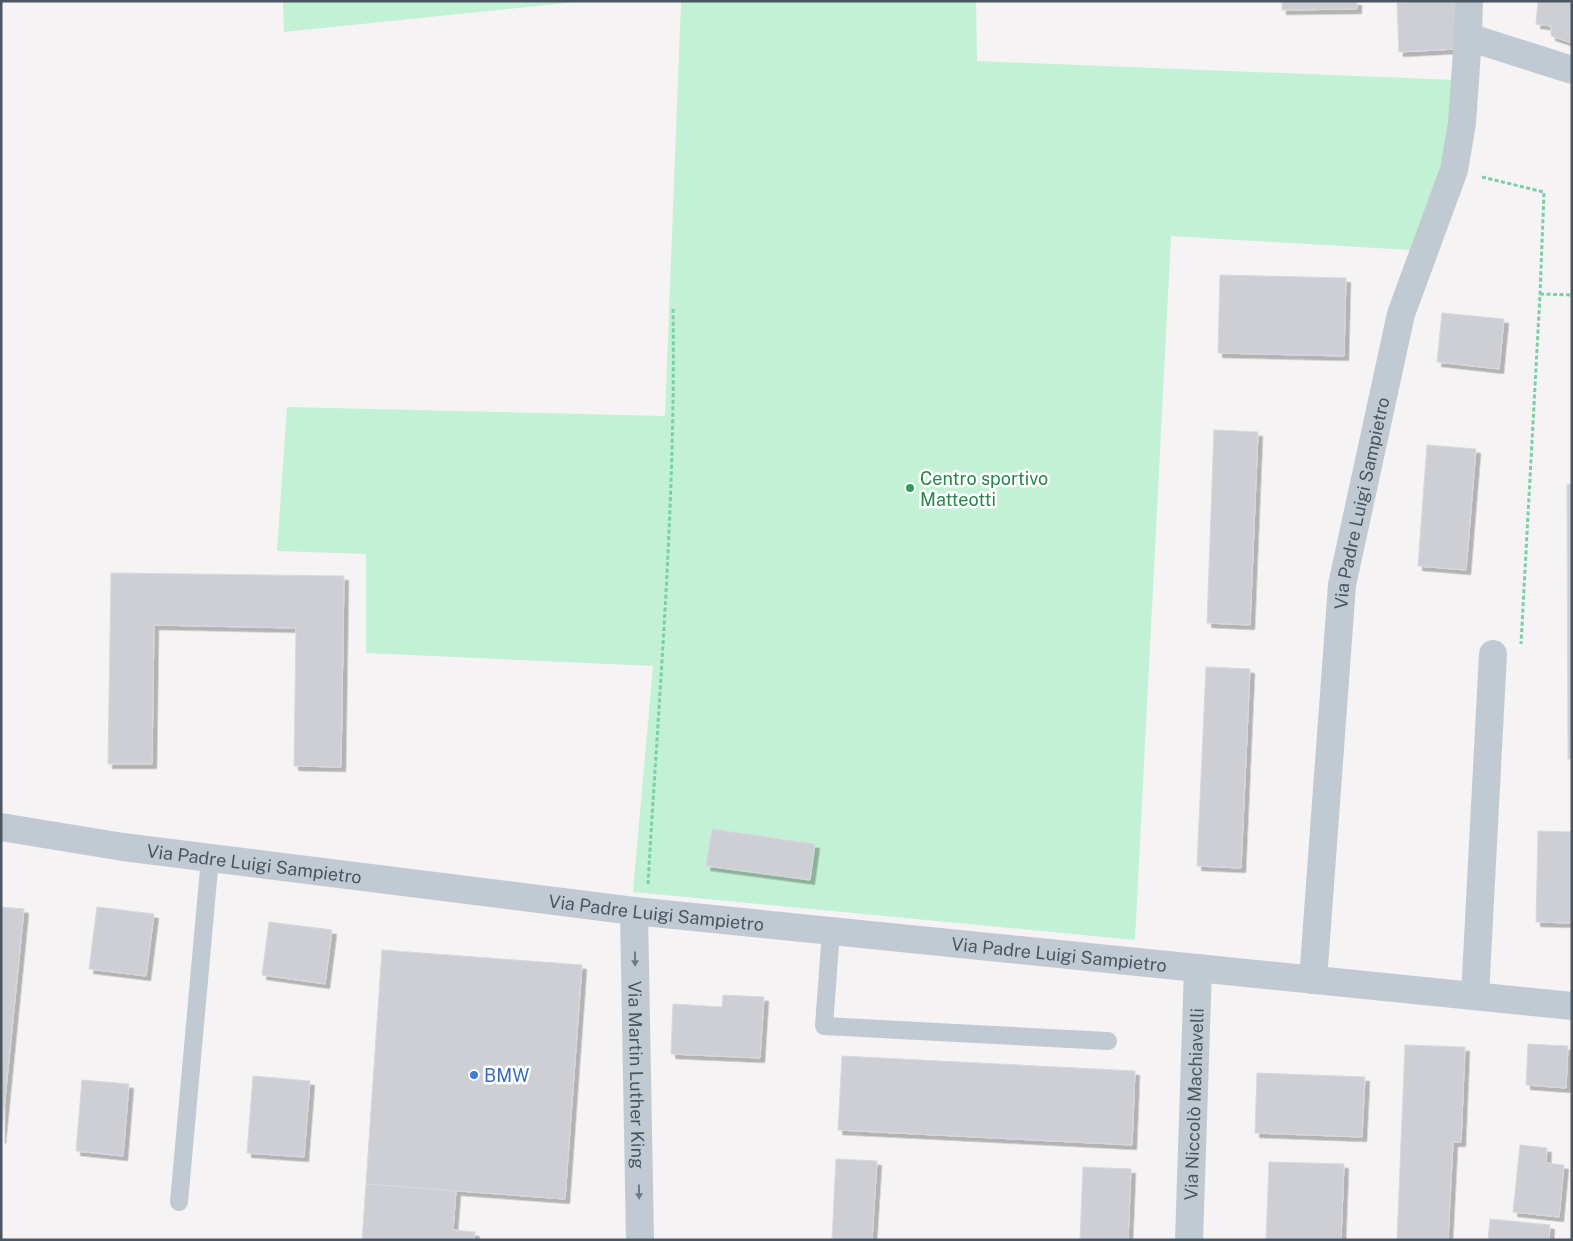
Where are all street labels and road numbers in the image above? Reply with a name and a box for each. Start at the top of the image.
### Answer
street label: Via Padre Luigi Sampietro [1330,395,1393,610]
street label: Via Padre Luigi Sampietro [146,840,363,887]
street label: Via Padre Luigi Sampietro [547,890,765,935]
street label: Via Padre Luigi Sampietro [950,933,1168,975]
street label: Via Martin Luther King [625,981,649,1169]
street label: Via Niccolò Machiavelli [1180,1008,1207,1201]

